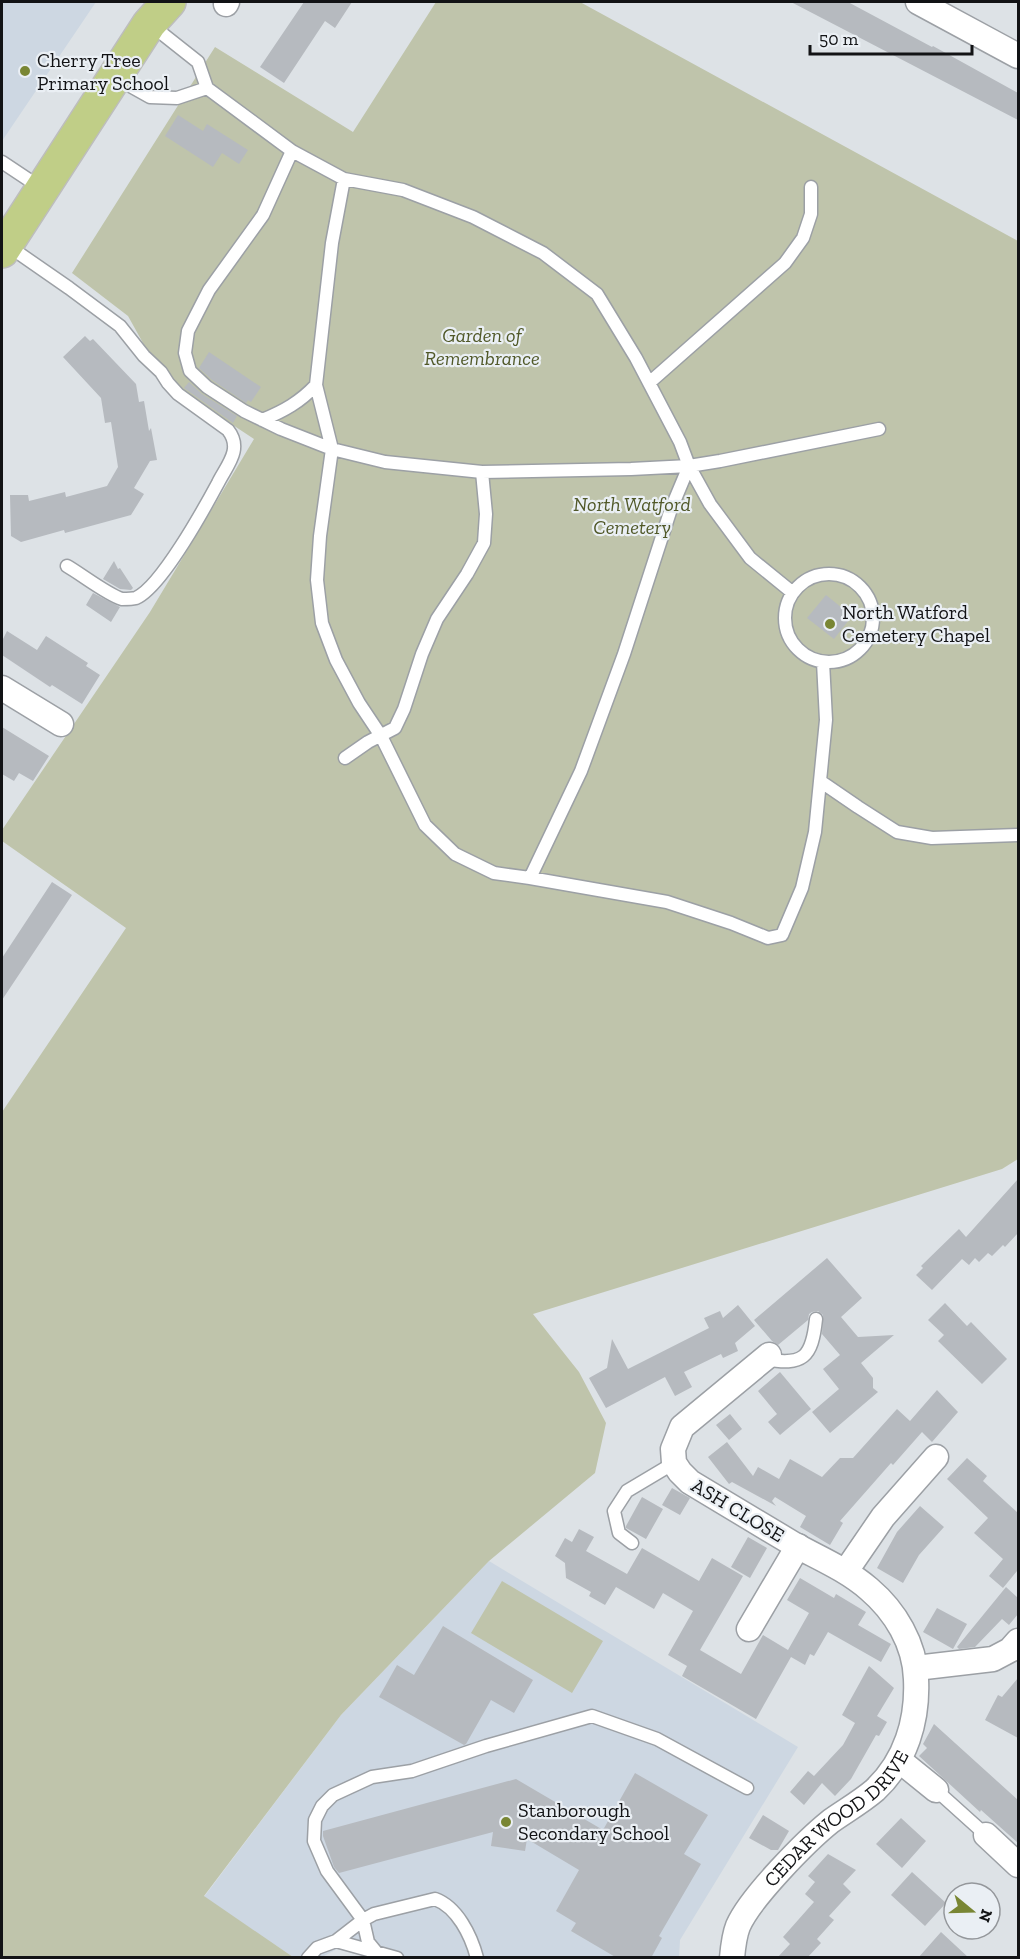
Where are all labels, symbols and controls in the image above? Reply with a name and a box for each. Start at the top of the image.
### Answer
scale bar [810,18,972,56]
text: 50 m [819,28,859,50]
place label: Cherry Tree Primary School [37,48,169,95]
marker: Cherry Tree Primary School [18,64,32,78]
park label: Garden of Remembrance [424,323,540,370]
park label: North Watford Cemetery [573,492,691,539]
place label: North Watford Cemetery Chapel [842,600,990,647]
marker: North Watford Cemetery Chapel [823,617,837,631]
street label: ASH CLOSE [687,1473,789,1547]
street label: CEDAR WOOD DRIVE [759,1746,914,1892]
place label: Stanborough Secondary School [518,1798,669,1845]
marker: Stanborough Secondary School [499,1815,513,1829]
north arrow [942,1881,1002,1941]
text: N [975,1907,997,1925]

